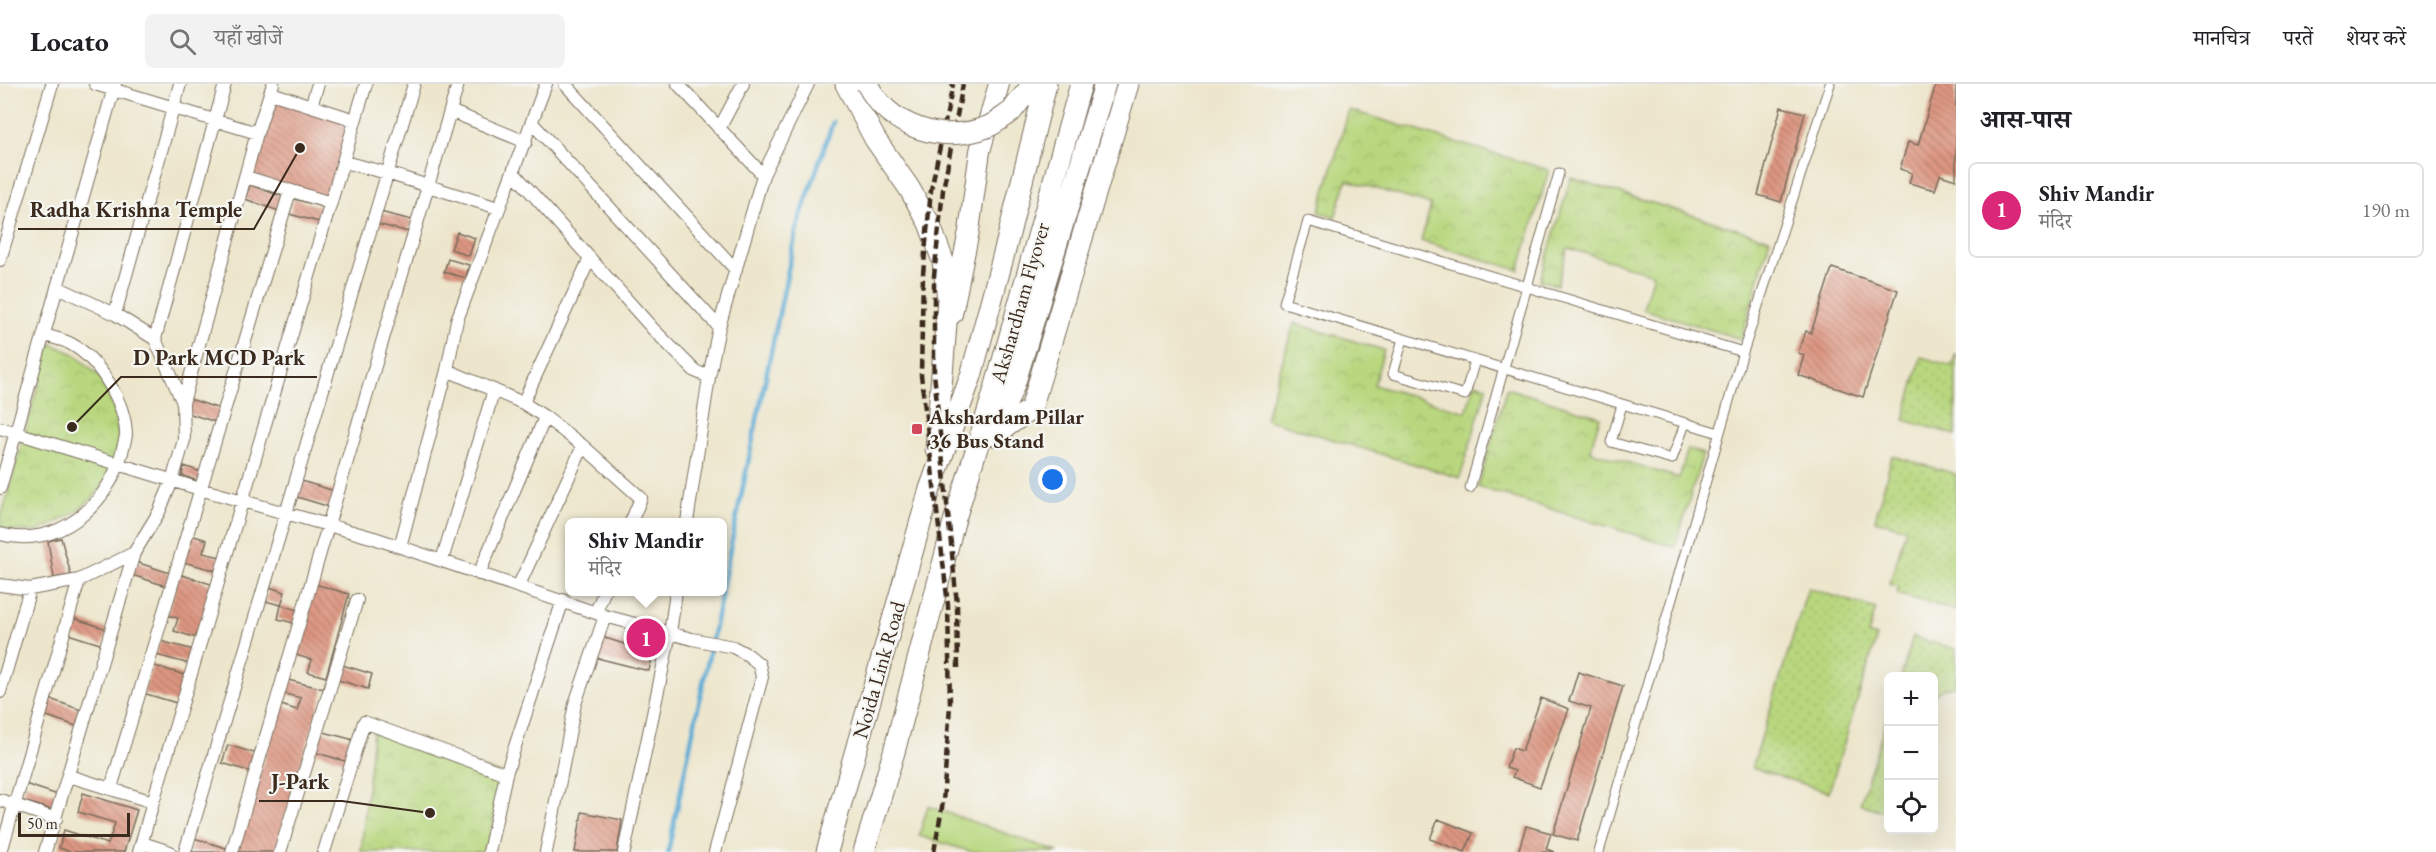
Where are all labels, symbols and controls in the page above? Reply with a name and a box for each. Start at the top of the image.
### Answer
search box [145,14,565,68]
text: Locato [30,23,109,59]
text: यहाँ खोजें [214,23,283,52]
text: मानचित्र [2193,24,2250,51]
text: परतें [2283,24,2313,51]
text: शेयर करें [2346,24,2406,51]
icon: search [166,25,199,58]
text: आस-पास [1980,102,2071,136]
text: Shiv Mandir [2039,179,2154,208]
callout: Radha Krishna Temple [18,189,254,229]
text: Radha Krishna Temple [30,195,242,224]
text: 1 [1996,197,2007,223]
text: 190 m [2362,197,2410,223]
text: मंदिर [2039,208,2072,234]
street label: Akshardham Flyover [983,219,1055,387]
callout: D Park MCD Park [121,337,317,377]
text: D Park MCD Park [133,343,306,372]
place label: Akshardam Pillar 36 Bus Stand [928,403,1084,454]
marker: Akshardam Pillar 36 Bus Stand [910,422,924,436]
your location [1038,465,1067,494]
popup [565,518,727,596]
text: Shiv Mandir [588,526,704,555]
text: मंदिर [588,555,621,581]
street label: Noida Link Road [846,598,911,742]
pin: 1 [626,616,666,660]
map controls [1884,672,1938,834]
button: + [1884,672,1938,726]
button: − [1884,726,1938,780]
callout: J-Park [259,761,342,801]
text: J-Park [269,767,330,796]
button: locate [1884,780,1938,834]
scale bar [18,810,130,838]
text: 50 m [27,813,58,834]

